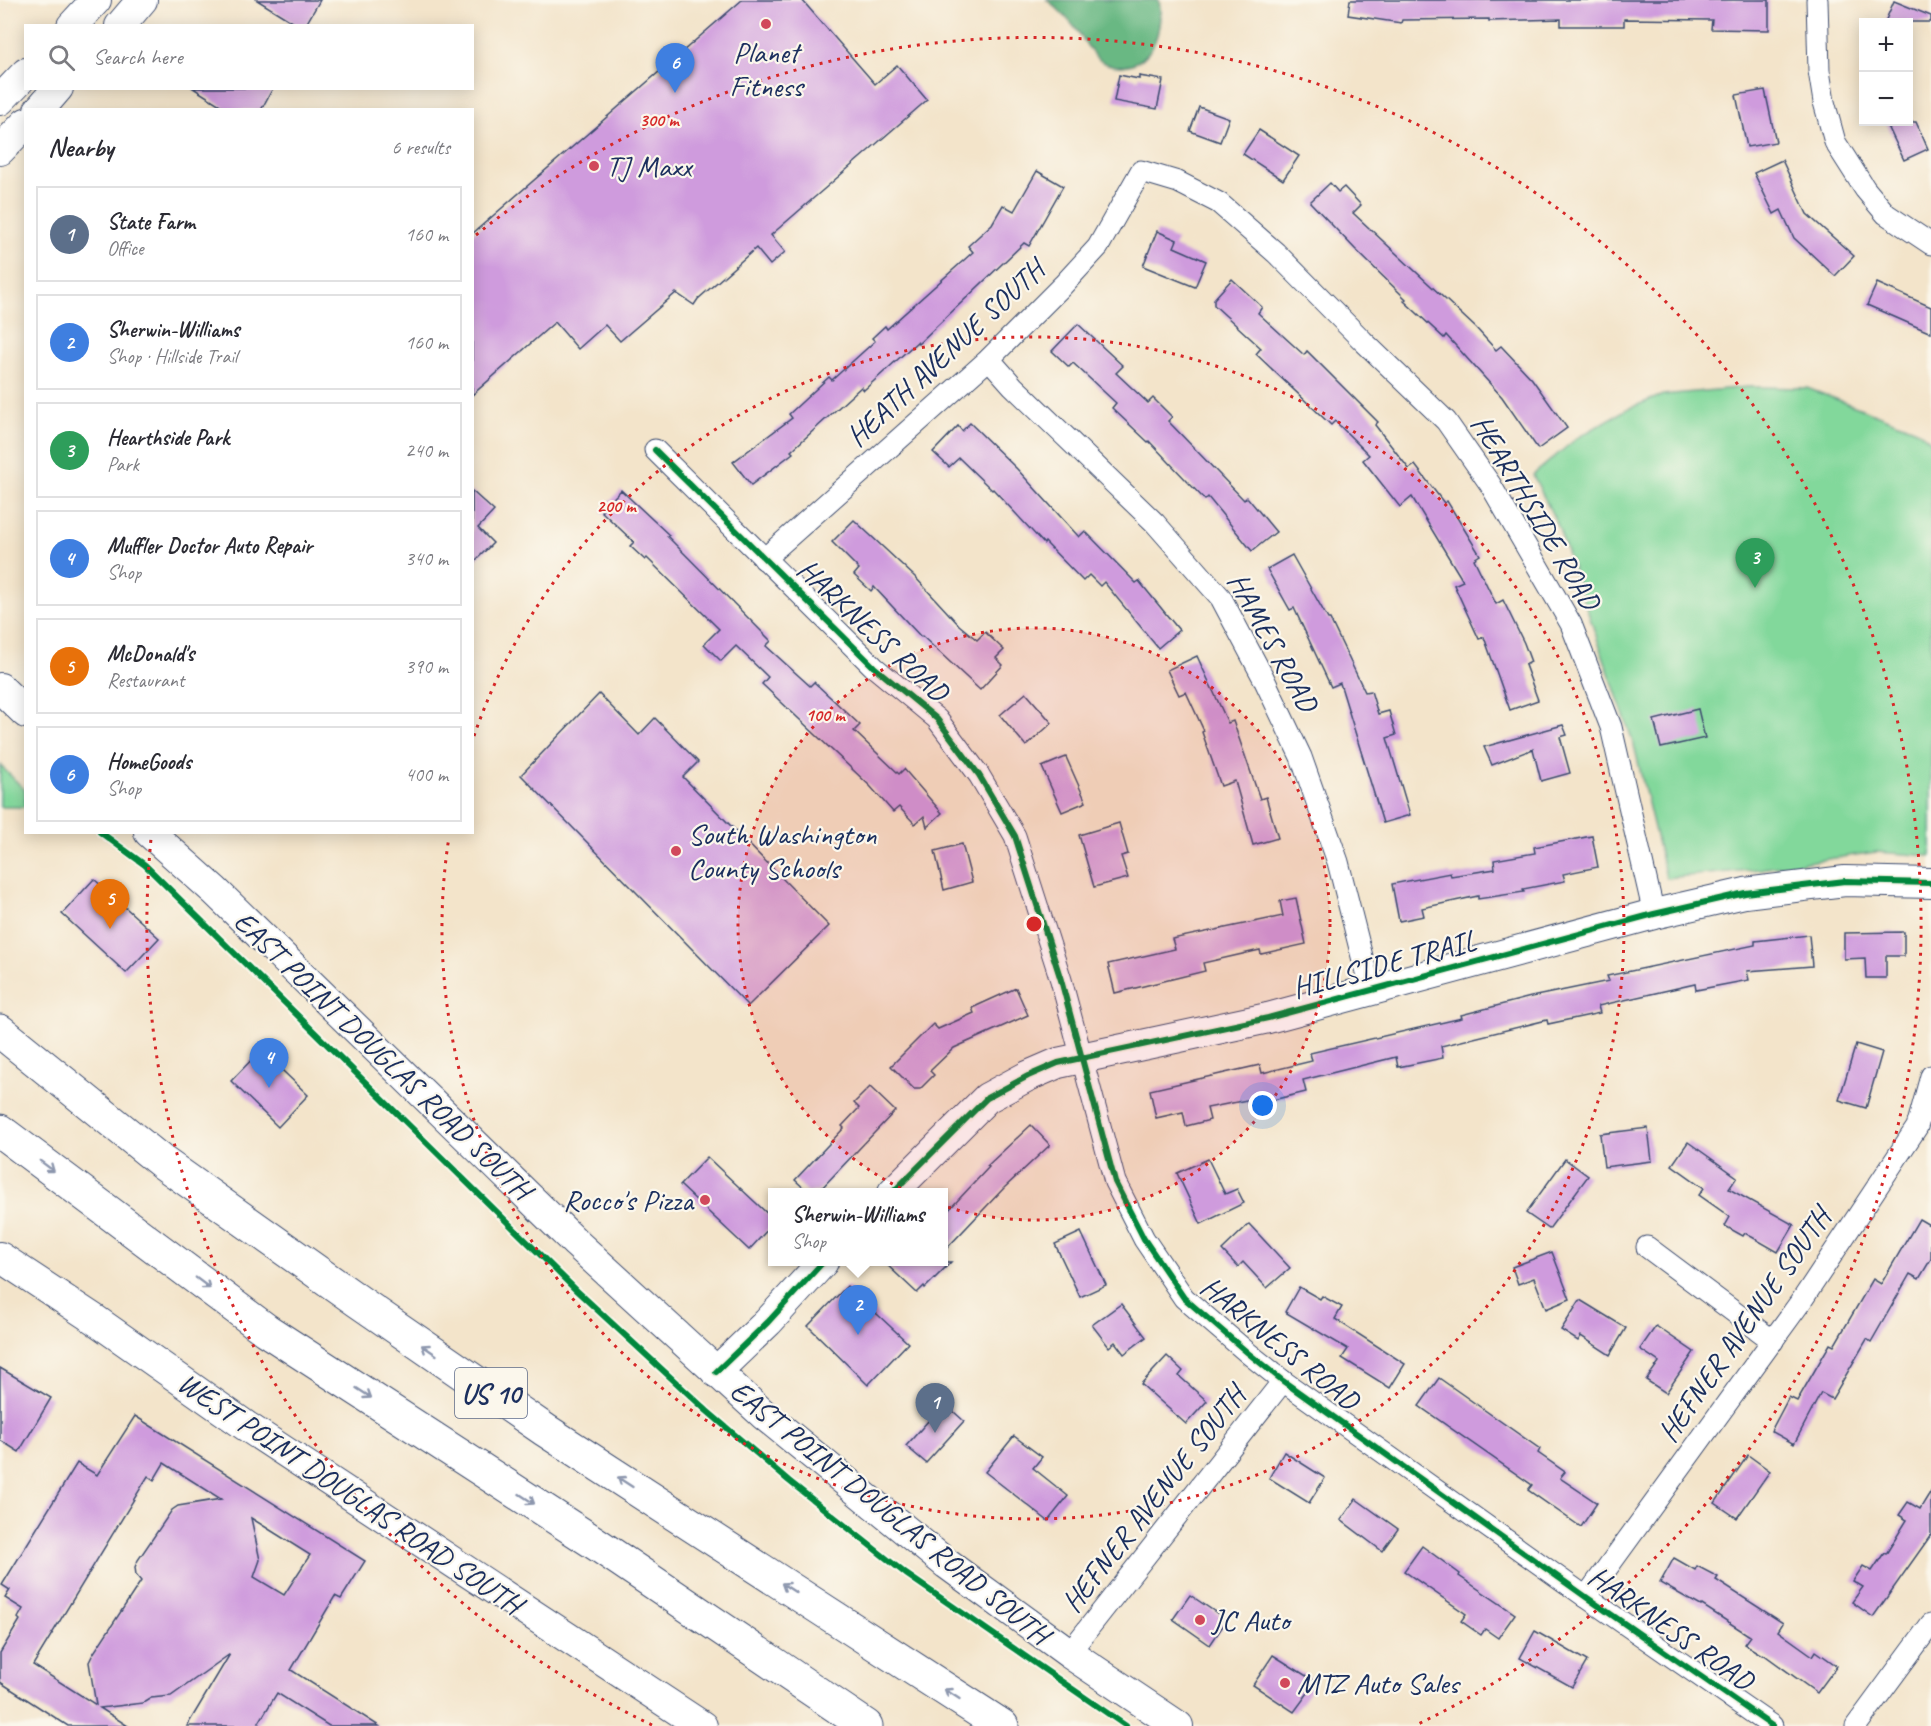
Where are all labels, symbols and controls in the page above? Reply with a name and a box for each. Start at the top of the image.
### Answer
marker: Planet Fitness [759,17,773,31]
map controls [1859,18,1913,126]
button: + [1859,18,1913,72]
search box [24,24,474,90]
place label: Planet Fitness [729,33,805,105]
icon: search [45,41,78,74]
text: Search here [93,43,183,71]
pin: 6 [656,44,694,93]
button: − [1859,72,1913,126]
text: 300 m [640,109,680,131]
text: Nearby [48,131,113,164]
text: 6 results [391,135,450,160]
place label: TJ Maxx [606,147,694,185]
marker: TJ Maxx [587,159,601,173]
text: State Farm [107,208,195,236]
text: 1 [65,222,74,247]
text: 160 m [405,222,448,247]
text: Office [107,236,144,261]
street label: HEATH AVENUE SOUTH [838,249,1055,455]
text: Sherwin-Williams [107,316,239,344]
text: 2 [65,330,74,355]
text: 160 m [405,330,448,355]
text: Shop · Hillside Trail [107,344,237,369]
street label: HEARTHSIDE ROAD [1463,407,1611,619]
text: Hearthside Park [107,424,229,452]
text: 3 [65,438,74,463]
text: 240 m [405,438,448,463]
text: Park [107,452,139,477]
text: 200 m [597,495,637,517]
text: Muffler Doctor Auto Repair [107,532,312,560]
pin: 3 [1736,538,1774,588]
text: 4 [65,546,74,571]
text: 340 m [405,546,448,571]
street label: HARKNESS ROAD [789,550,959,712]
text: Shop [107,560,141,585]
street label: HAMES ROAD [1219,566,1328,721]
text: McDonald's [107,640,194,668]
text: 5 [65,654,74,679]
text: 390 m [405,654,448,679]
text: Restaurant [107,668,184,693]
text: 100 m [806,704,846,726]
text: HomeGoods [107,748,191,776]
text: 6 [65,762,74,787]
text: 400 m [405,762,448,787]
text: Shop [107,776,141,801]
place label: South Washington County Schools [688,815,877,887]
marker: South Washington County Schools [669,844,683,858]
pin: 5 [90,880,130,929]
street label: EAST POINT DOUGLAS ROAD SOUTH [226,902,543,1210]
centre of rings [1024,914,1044,934]
street label: HILLSIDE TRAIL [1288,921,1480,1007]
pin: 4 [250,1038,288,1088]
your location [1248,1091,1277,1120]
one-way arrow [38,1160,54,1172]
place label: Rocco's Pizza [563,1181,695,1219]
popup [768,1188,948,1266]
marker: Rocco's Pizza [698,1193,712,1207]
street label: HEFNER AVENUE SOUTH [1649,1197,1842,1449]
text: Sherwin-Williams [792,1201,924,1229]
text: Shop [792,1229,826,1254]
street label: HARKNESS ROAD [1193,1267,1369,1420]
one-way arrow [195,1276,211,1289]
pin: 2 [838,1286,878,1335]
one-way arrow [421,1344,437,1356]
street label: WEST POINT DOUGLAS ROAD SOUTH [171,1364,533,1625]
road number: US 10 [455,1368,527,1418]
street label: EAST POINT DOUGLAS ROAD SOUTH [723,1371,1061,1655]
street label: HEFNER AVENUE SOUTH [1053,1374,1256,1620]
pin: 1 [916,1384,954,1433]
one-way arrow [355,1387,372,1400]
one-way arrow [617,1475,634,1488]
one-way arrow [518,1494,535,1506]
street label: HARKNESS ROAD [1581,1557,1763,1701]
one-way arrow [781,1582,798,1594]
place label: JC Auto [1210,1601,1293,1639]
marker: JC Auto [1193,1613,1207,1627]
place label: MTZ Auto Sales [1297,1664,1461,1702]
marker: MTZ Auto Sales [1278,1676,1292,1690]
one-way arrow [945,1688,961,1700]

